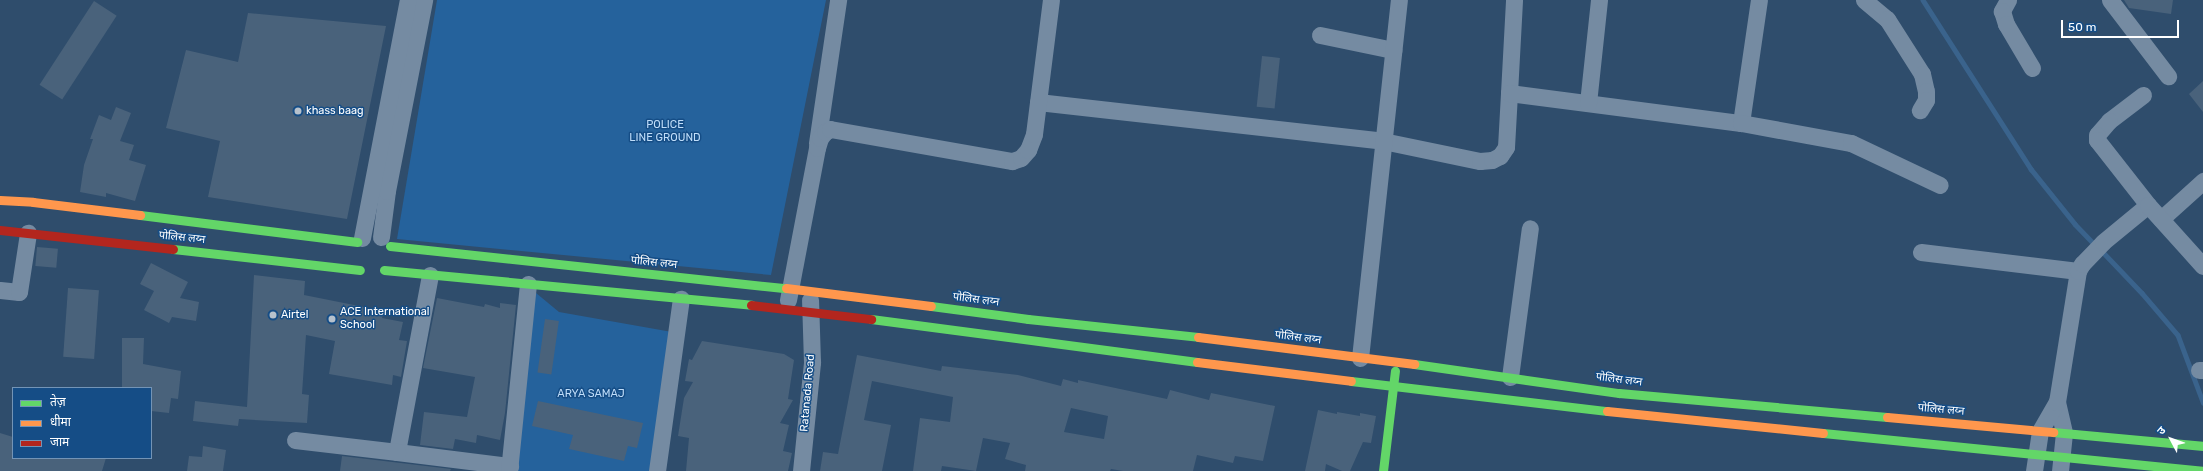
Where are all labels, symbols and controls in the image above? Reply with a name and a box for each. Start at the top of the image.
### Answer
scale bar [2063,12,2181,38]
text: 50 m [2068,20,2096,34]
place label: khass baag [306,104,364,118]
marker: khass baag [293,106,303,116]
park label: POLICE LINE GROUND [629,119,701,145]
street label: पोलिस लय्न [158,229,206,247]
street label: पोलिस लय्न [630,254,678,272]
street label: पोलिस लय्न [952,291,1000,309]
place label: ACE International School [340,306,430,332]
place label: Airtel [281,308,308,322]
marker: Airtel [268,310,278,320]
marker: ACE International School [327,314,337,324]
street label: पोलिस लय्न [1274,329,1322,347]
street label: Ratanada Road [798,354,818,432]
street label: पोलिस लय्न [1595,371,1643,389]
legend [12,387,152,459]
park label: ARYA SAMAJ [557,387,625,401]
text: तेज़ [50,395,66,409]
street label: पोलिस लय्न [1917,401,1965,419]
text: धीमा [50,415,71,429]
north arrow [2151,419,2191,459]
text: उ [2155,424,2169,437]
text: जाम [50,435,69,449]

